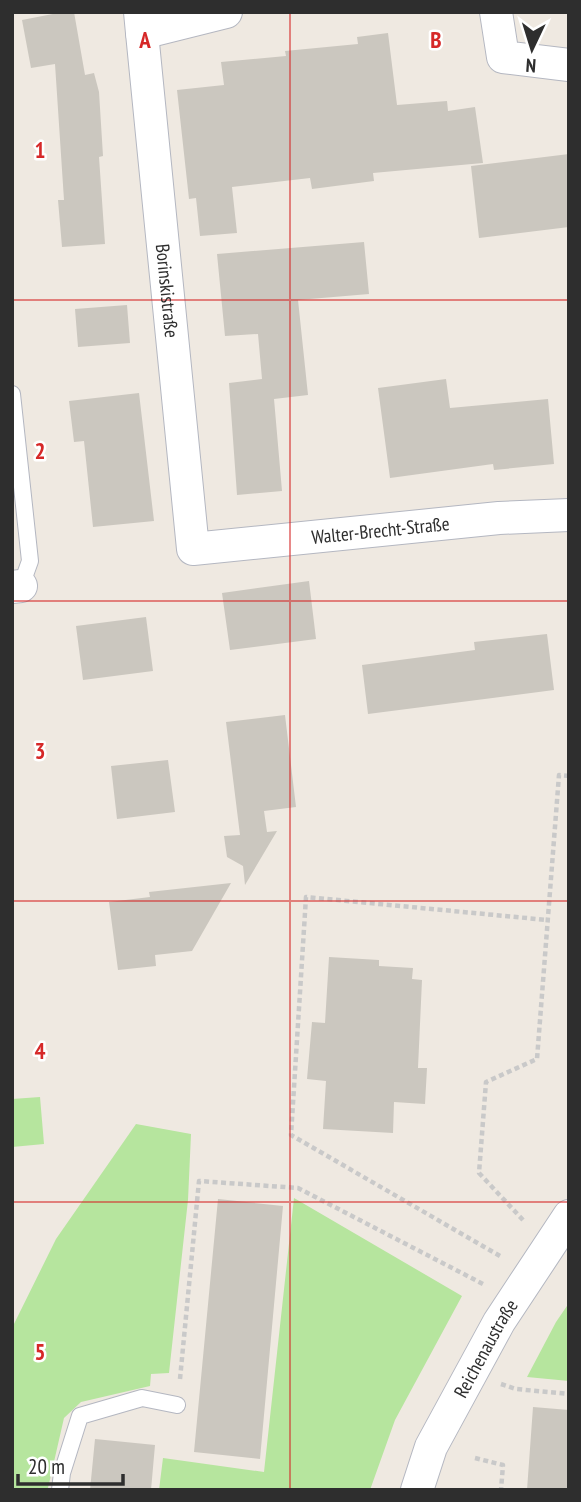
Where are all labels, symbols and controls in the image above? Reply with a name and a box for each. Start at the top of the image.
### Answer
north arrow [497,14,567,84]
text: A [138,25,151,54]
text: B [430,25,442,54]
text: N [525,54,537,78]
text: 1 [35,135,46,164]
street label: Borinskistraße [151,243,184,339]
text: 2 [35,436,46,465]
street label: Walter-Brecht-Straße [310,511,451,549]
text: 3 [35,736,46,765]
text: 4 [35,1036,46,1065]
street label: Reichenaustraße [448,1294,523,1402]
text: 5 [35,1337,46,1366]
scale bar [18,1442,122,1486]
text: 20 m [28,1453,65,1480]

